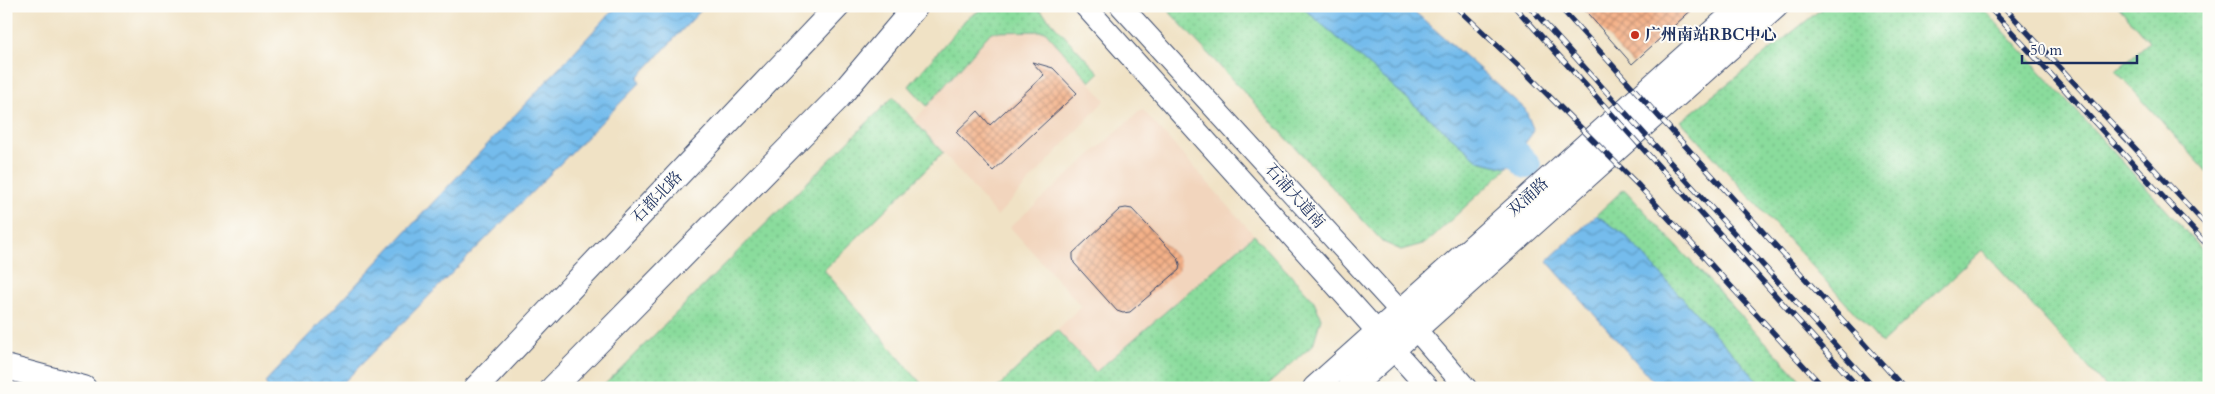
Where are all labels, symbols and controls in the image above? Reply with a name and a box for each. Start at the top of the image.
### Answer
place label: 广州南站RBC中心 [1645,24,1777,46]
marker: 广州南站RBC中心 [1629,29,1641,41]
scale bar [2022,32,2138,64]
text: 50 m [2030,40,2062,60]
street label: 石浦大道南 [1260,159,1330,233]
street label: 石都北路 [627,166,687,228]
street label: 双涌路 [1503,173,1553,221]

